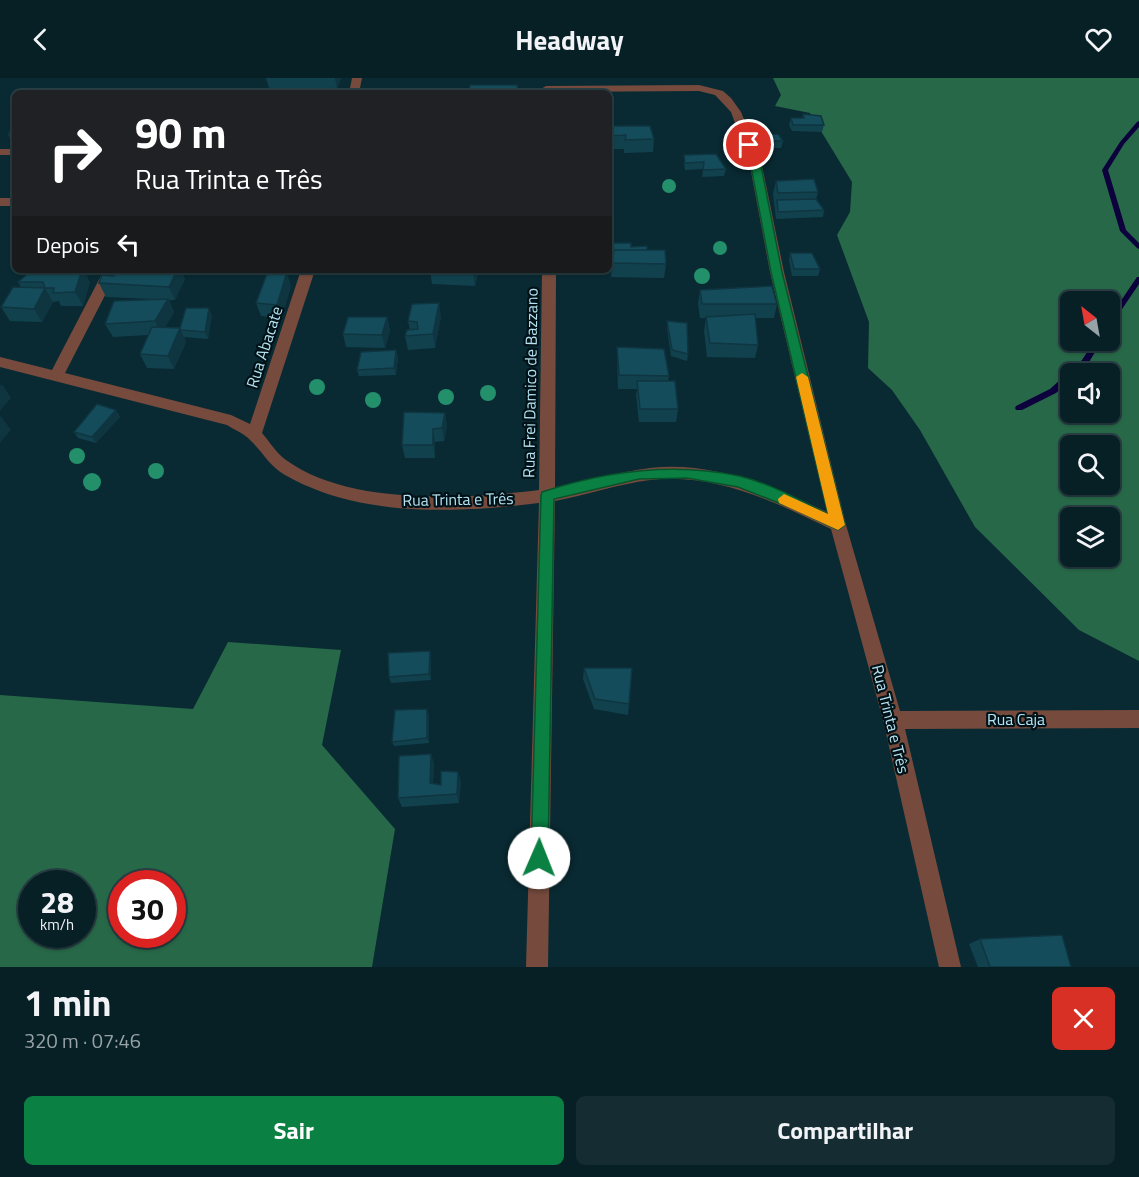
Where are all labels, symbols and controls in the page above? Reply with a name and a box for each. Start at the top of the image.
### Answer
text: Headway [515,19,624,60]
icon: back [24,23,57,56]
icon: heart [1082,23,1115,56]
text: 90 m [135,100,227,164]
icon: right [36,114,114,192]
pin [723,119,774,170]
icon: arrive [732,128,765,161]
text: Rua Trinta e Três [135,158,323,199]
text: Depois [36,228,100,262]
icon: left [112,228,145,261]
street label: Rua Frei Damico de Bazzano [516,288,544,478]
north arrow [1060,291,1120,351]
map controls [1060,291,1120,567]
street label: Rua Abacate [240,303,288,391]
button: sound [1060,363,1120,423]
button: search [1060,435,1120,495]
street label: Rua Trinta e Três [402,486,514,512]
button: layers [1060,507,1120,567]
street label: Rua Trinta e Três [866,662,916,776]
street label: Rua Caja [987,707,1045,731]
position arrow [507,826,571,890]
speed limit sign: 30 [108,870,186,948]
text: 28 [40,879,74,925]
text: km/h [40,913,74,936]
text: 1 min [24,975,111,1030]
button: close [1052,987,1115,1050]
text: 320 m · 07:46 [24,1025,141,1056]
button: Sair [24,1096,564,1165]
button: Compartilhar [576,1096,1115,1165]

